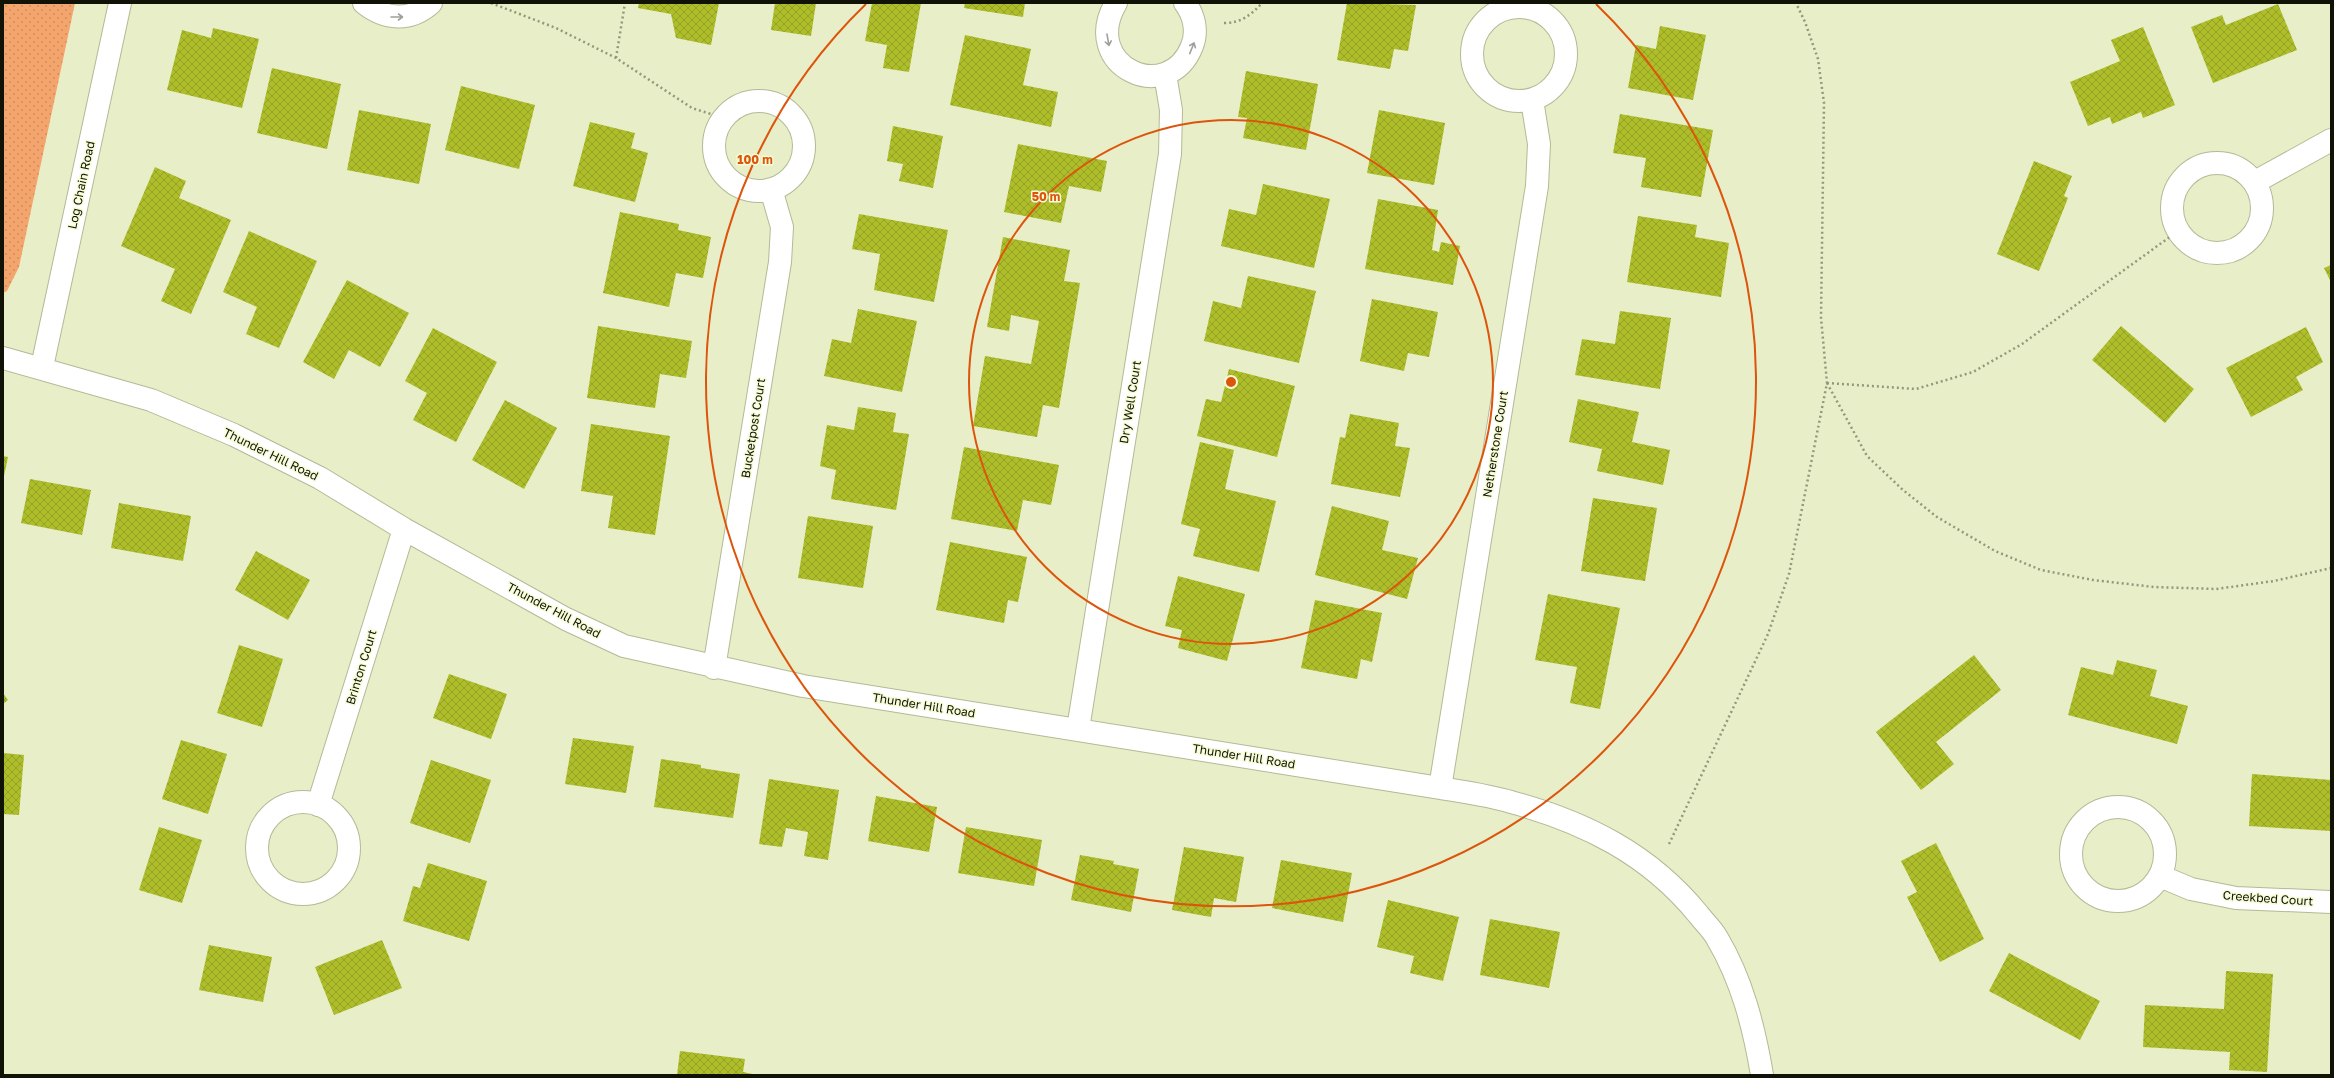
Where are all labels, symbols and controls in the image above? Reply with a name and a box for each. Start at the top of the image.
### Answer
one-way arrow [390,13,403,21]
one-way arrow [1104,33,1112,46]
one-way arrow [1188,42,1196,54]
street label: Log Chain Road [64,140,98,230]
text: 100 m [737,152,773,167]
text: 50 m [1032,189,1060,204]
street label: Dry Well Court [1116,359,1144,445]
centre of rings [1224,375,1238,389]
street label: Bucketpost Court [738,377,768,479]
street label: Netherstone Court [1479,389,1511,498]
street label: Thunder Hill Road [221,424,321,484]
street label: Thunder Hill Road [505,579,603,641]
street label: Brinton Court [342,627,380,706]
street label: Thunder Hill Road [872,689,976,721]
street label: Thunder Hill Road [1192,740,1296,772]
street label: Creekbed Court [2222,887,2314,909]

